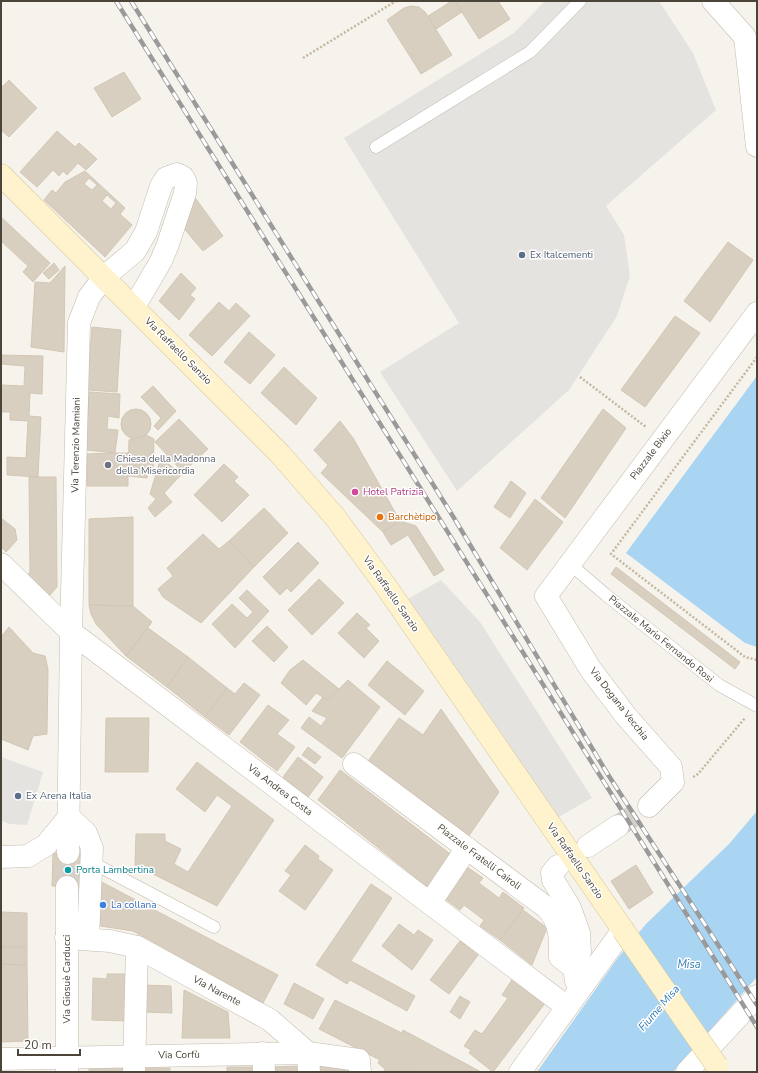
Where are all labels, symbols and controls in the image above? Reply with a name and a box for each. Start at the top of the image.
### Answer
place label: Ex Italcementi [530,248,593,262]
marker: Ex Italcementi [517,250,527,260]
street label: Via Raffaello Sanzio [141,314,215,388]
street label: Via Terenzio Mamiani [68,397,84,494]
street label: Piazzale Bixio [627,425,675,483]
place label: Chiesa della Madonna della Misericordia [116,452,216,478]
marker: Chiesa della Madonna della Misericordia [103,460,113,470]
place label: Hotel Patrizia [363,485,423,499]
marker: Hotel Patrizia [350,487,360,497]
place label: Barchètipo [388,510,437,524]
marker: Barchètipo [375,512,385,522]
street label: Via Raffaello Sanzio [359,552,423,635]
street label: Piazzale Mario Fernando Rosi [606,592,716,686]
street label: Via Dogana Vecchia [586,664,652,743]
street label: Via Andrea Costa [244,760,315,819]
place label: Ex Arena Italia [26,789,91,803]
marker: Ex Arena Italia [13,791,23,801]
street label: Via Raffaello Sanzio [543,819,607,902]
street label: Piazzale Fratelli Cairoli [434,821,524,893]
place label: Porta Lambertina [76,863,154,877]
marker: Porta Lambertina [63,865,73,875]
place label: La collana [111,898,157,912]
marker: La collana [98,900,108,910]
street label: Via Giosuè Carducci [60,935,74,1024]
water label: Misa [677,957,701,972]
street label: Via Narente [189,972,244,1010]
water label: Fiume Misa [635,982,683,1034]
scale bar [18,1031,80,1057]
text: 20 m [24,1037,52,1053]
street label: Via Corfù [157,1048,200,1062]

